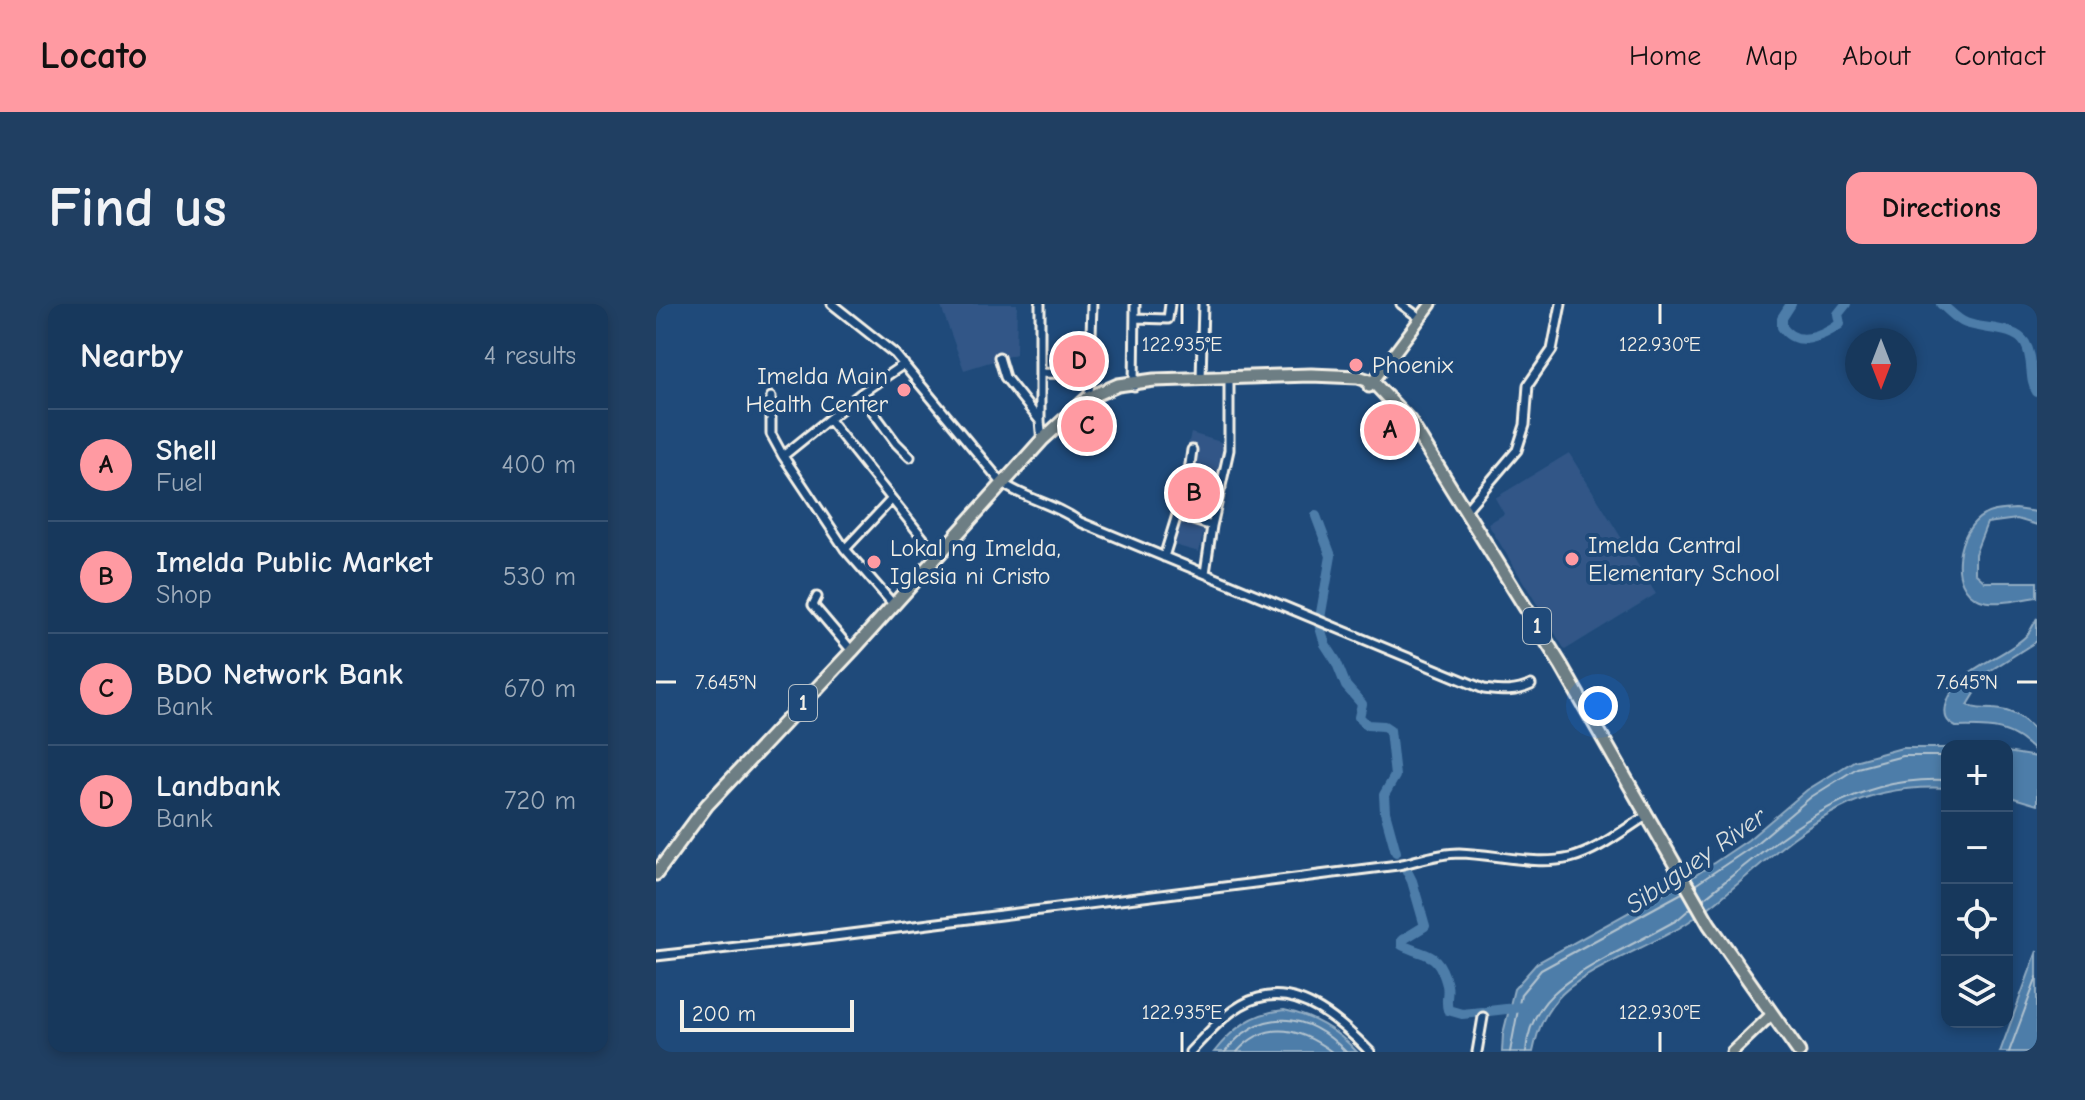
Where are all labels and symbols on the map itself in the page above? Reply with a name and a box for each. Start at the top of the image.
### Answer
north arrow [1845,328,1917,400]
pin: D [1053,331,1105,391]
text: 122.935°E [1142,333,1222,356]
text: 122.930°E [1619,333,1701,356]
place label: Phoenix [1372,351,1454,379]
marker: Phoenix [1347,356,1365,374]
place label: Imelda Main Health Center [745,362,888,418]
marker: Imelda Main Health Center [895,381,913,399]
pin: C [1061,396,1113,456]
pin: A [1364,400,1416,460]
pin: B [1168,463,1220,523]
place label: Imelda Central Elementary School [1588,531,1780,587]
place label: Lokal ng Imelda, Iglesia ni Cristo [890,534,1061,590]
marker: Imelda Central Elementary School [1563,550,1581,568]
marker: Lokal ng Imelda, Iglesia ni Cristo [865,553,883,571]
road number: 1 [1523,608,1551,644]
text: 7.645°N [695,671,757,694]
text: 7.645°N [1936,671,1998,694]
road number: 1 [789,685,817,721]
your location [1578,686,1618,726]
water label: Sibuguey River [1620,801,1773,920]
scale bar [680,996,854,1032]
text: 122.935°E [1142,1001,1222,1024]
text: 122.930°E [1619,1001,1701,1024]

